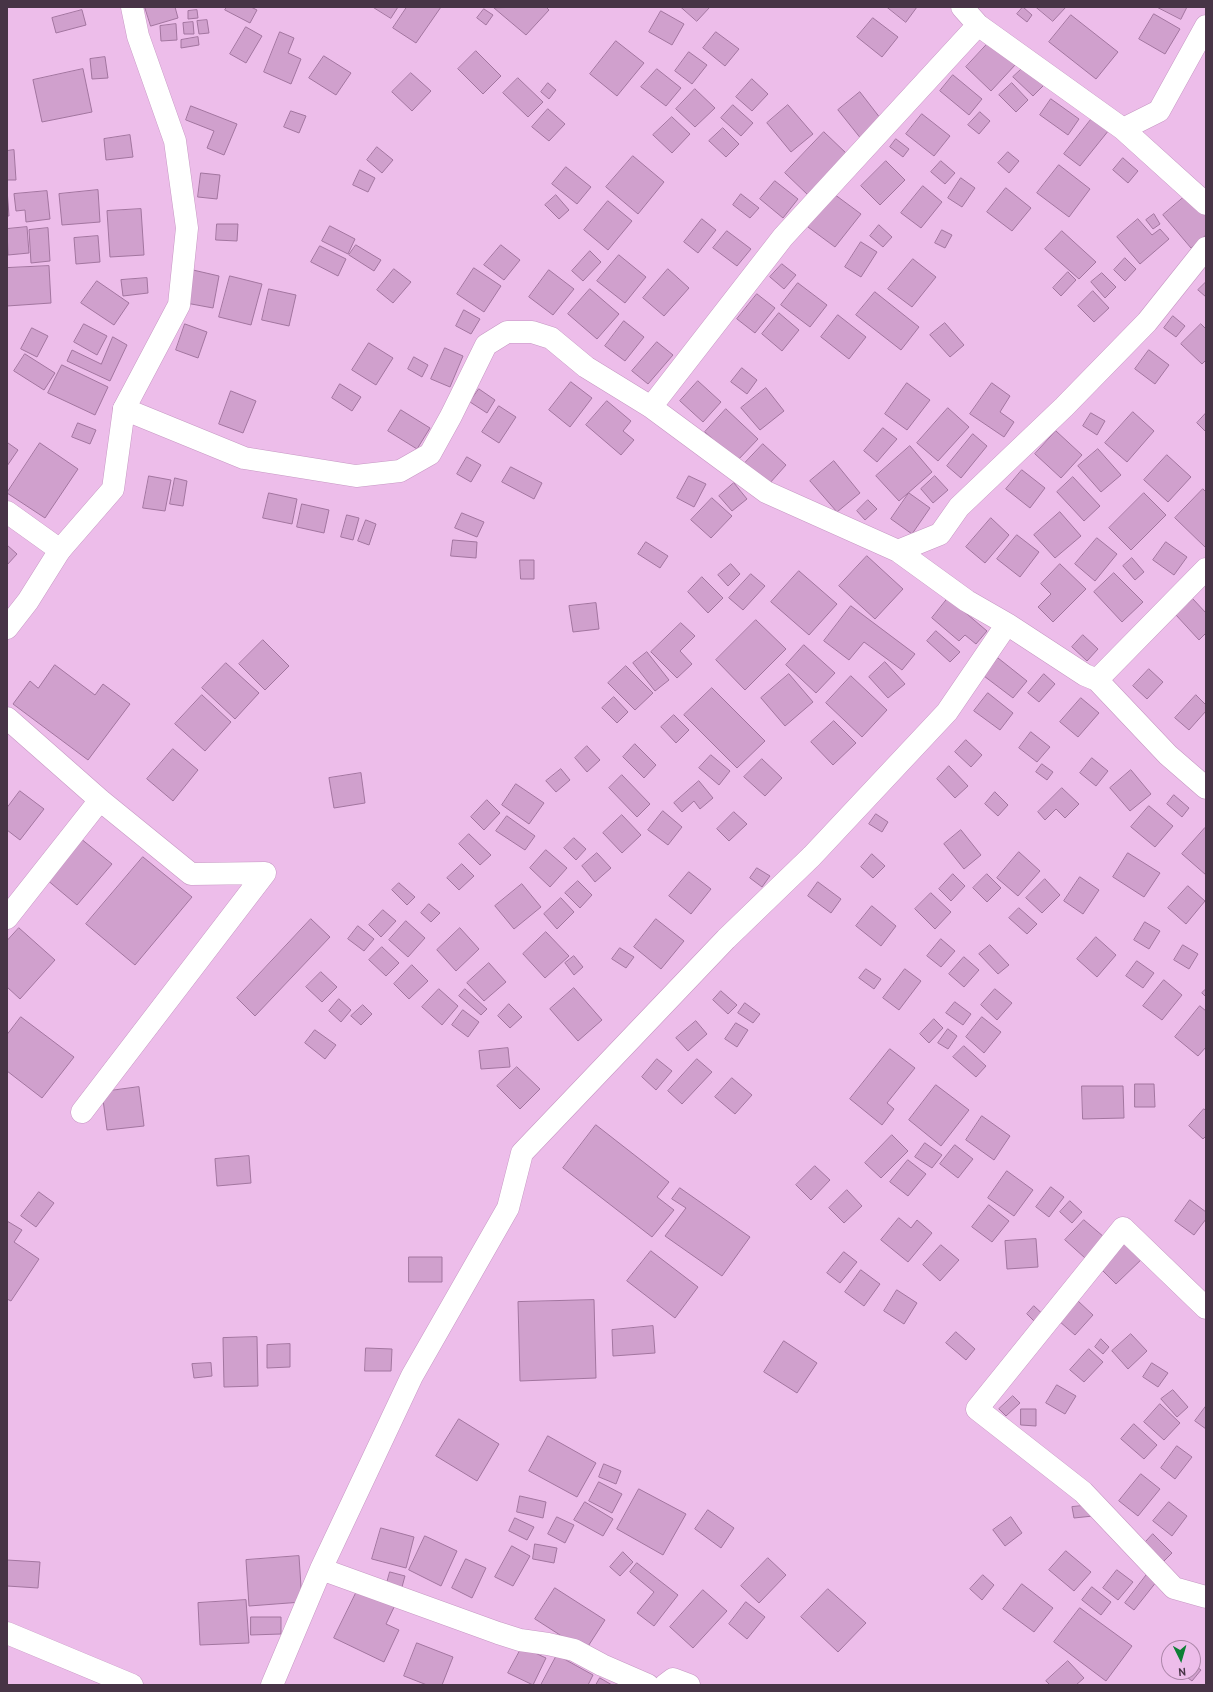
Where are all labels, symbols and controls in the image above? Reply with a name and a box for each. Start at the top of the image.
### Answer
north arrow [1161,1640,1201,1680]
text: N [1177,1664,1187,1678]

